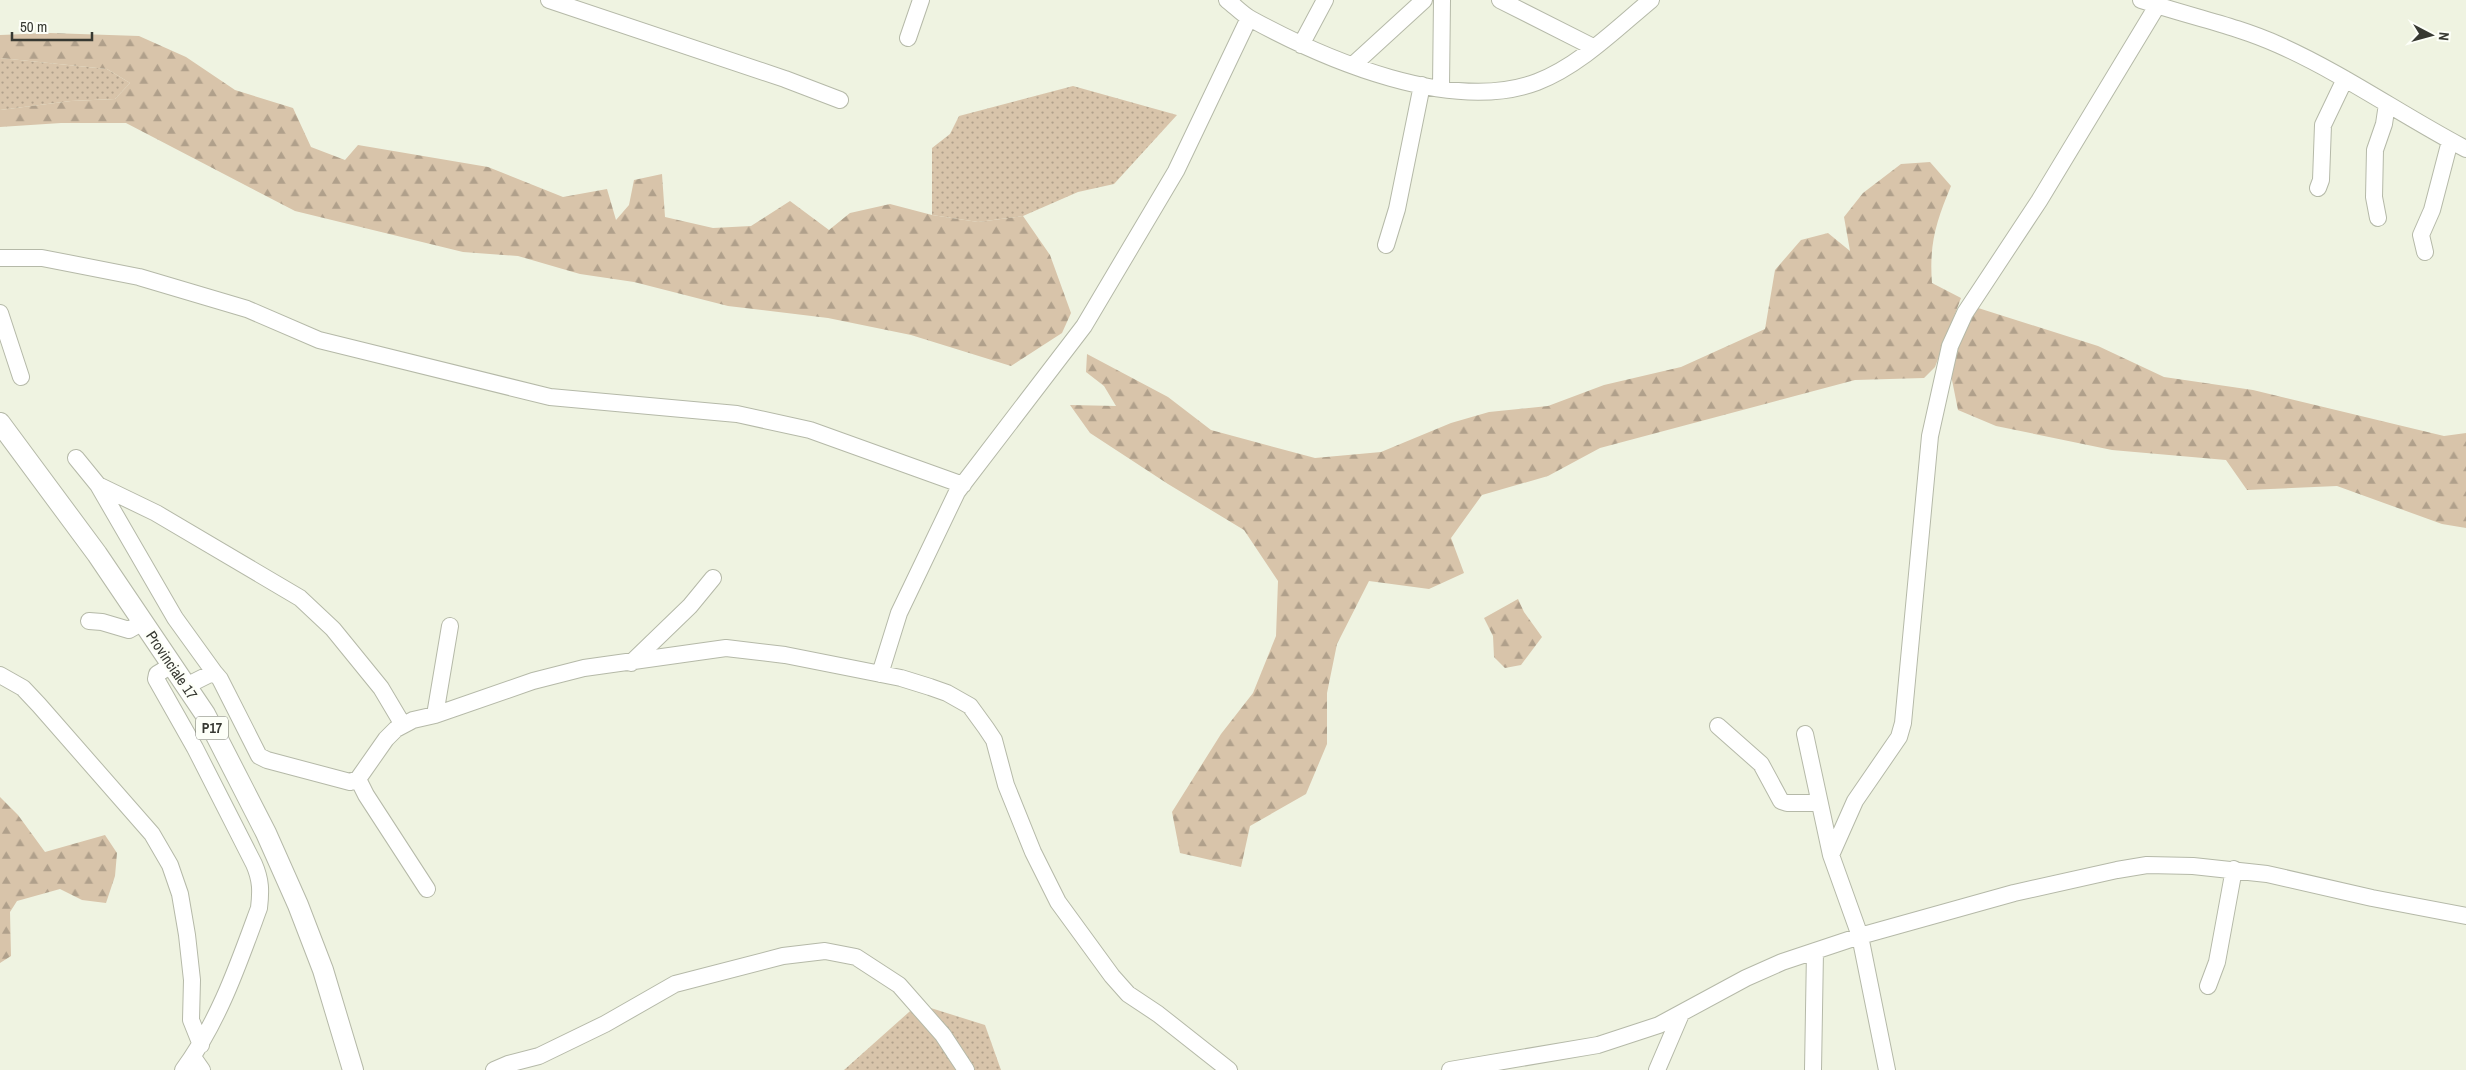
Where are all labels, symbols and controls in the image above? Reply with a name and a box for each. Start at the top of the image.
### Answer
scale bar [12,10,92,42]
north arrow [2406,10,2456,60]
text: 50 m [20,16,47,37]
text: N [2435,31,2453,41]
street label: Provinciale 17 [141,627,203,704]
road number: P17 [196,716,228,740]

